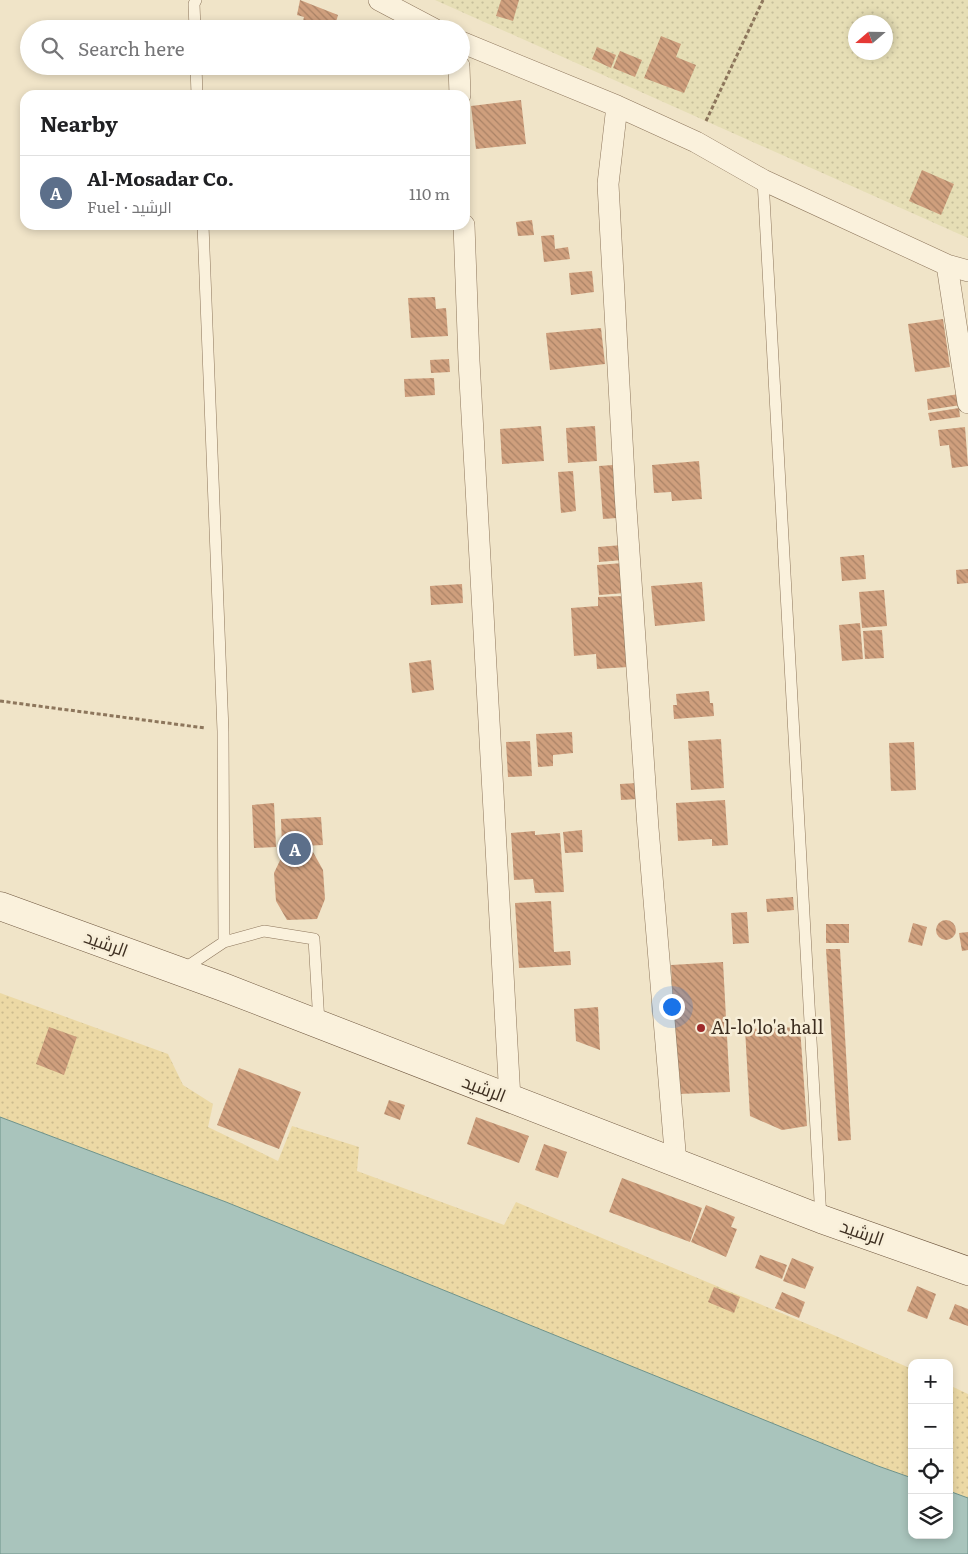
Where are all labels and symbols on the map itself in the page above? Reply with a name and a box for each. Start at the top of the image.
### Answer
north arrow [848,15,893,60]
pin: A [279,830,311,868]
street label: الرشيد [81,922,132,963]
your location [659,994,685,1020]
place label: Al-lo'lo'a hall [711,1013,824,1040]
marker: Al-lo'lo'a hall [695,1022,707,1034]
street label: الرشيد [459,1067,510,1108]
street label: الرشيد [837,1211,888,1252]

